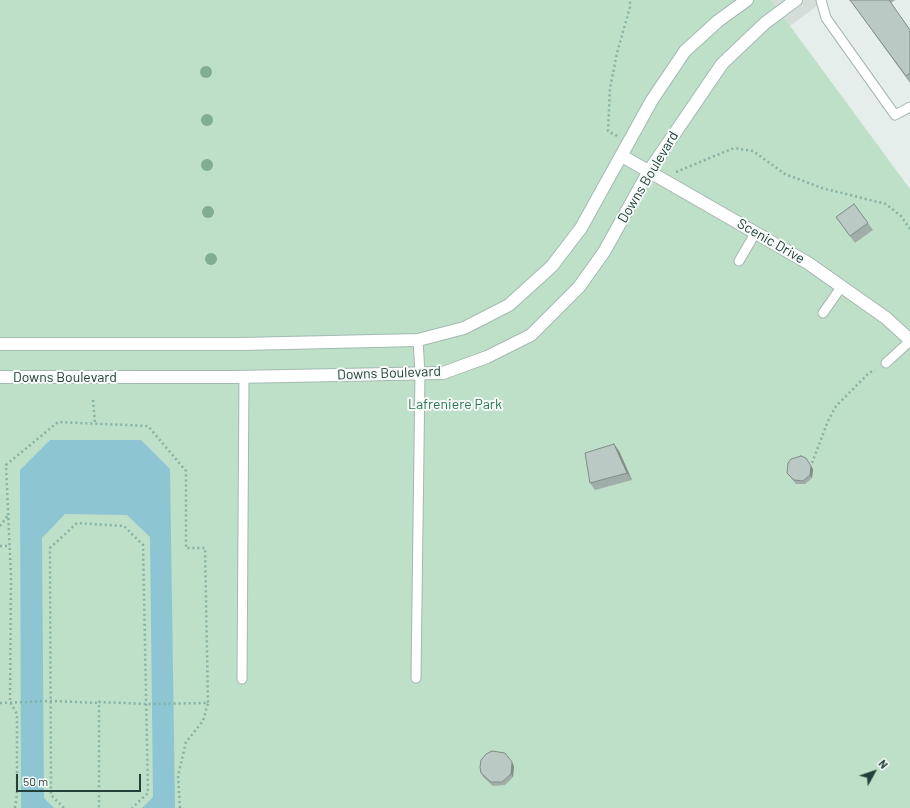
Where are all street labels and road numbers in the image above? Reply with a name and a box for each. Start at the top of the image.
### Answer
street label: Downs Boulevard [614,128,682,226]
street label: Scenic Drive [734,215,808,267]
street label: Downs Boulevard [337,363,441,383]
street label: Downs Boulevard [13,369,117,385]

